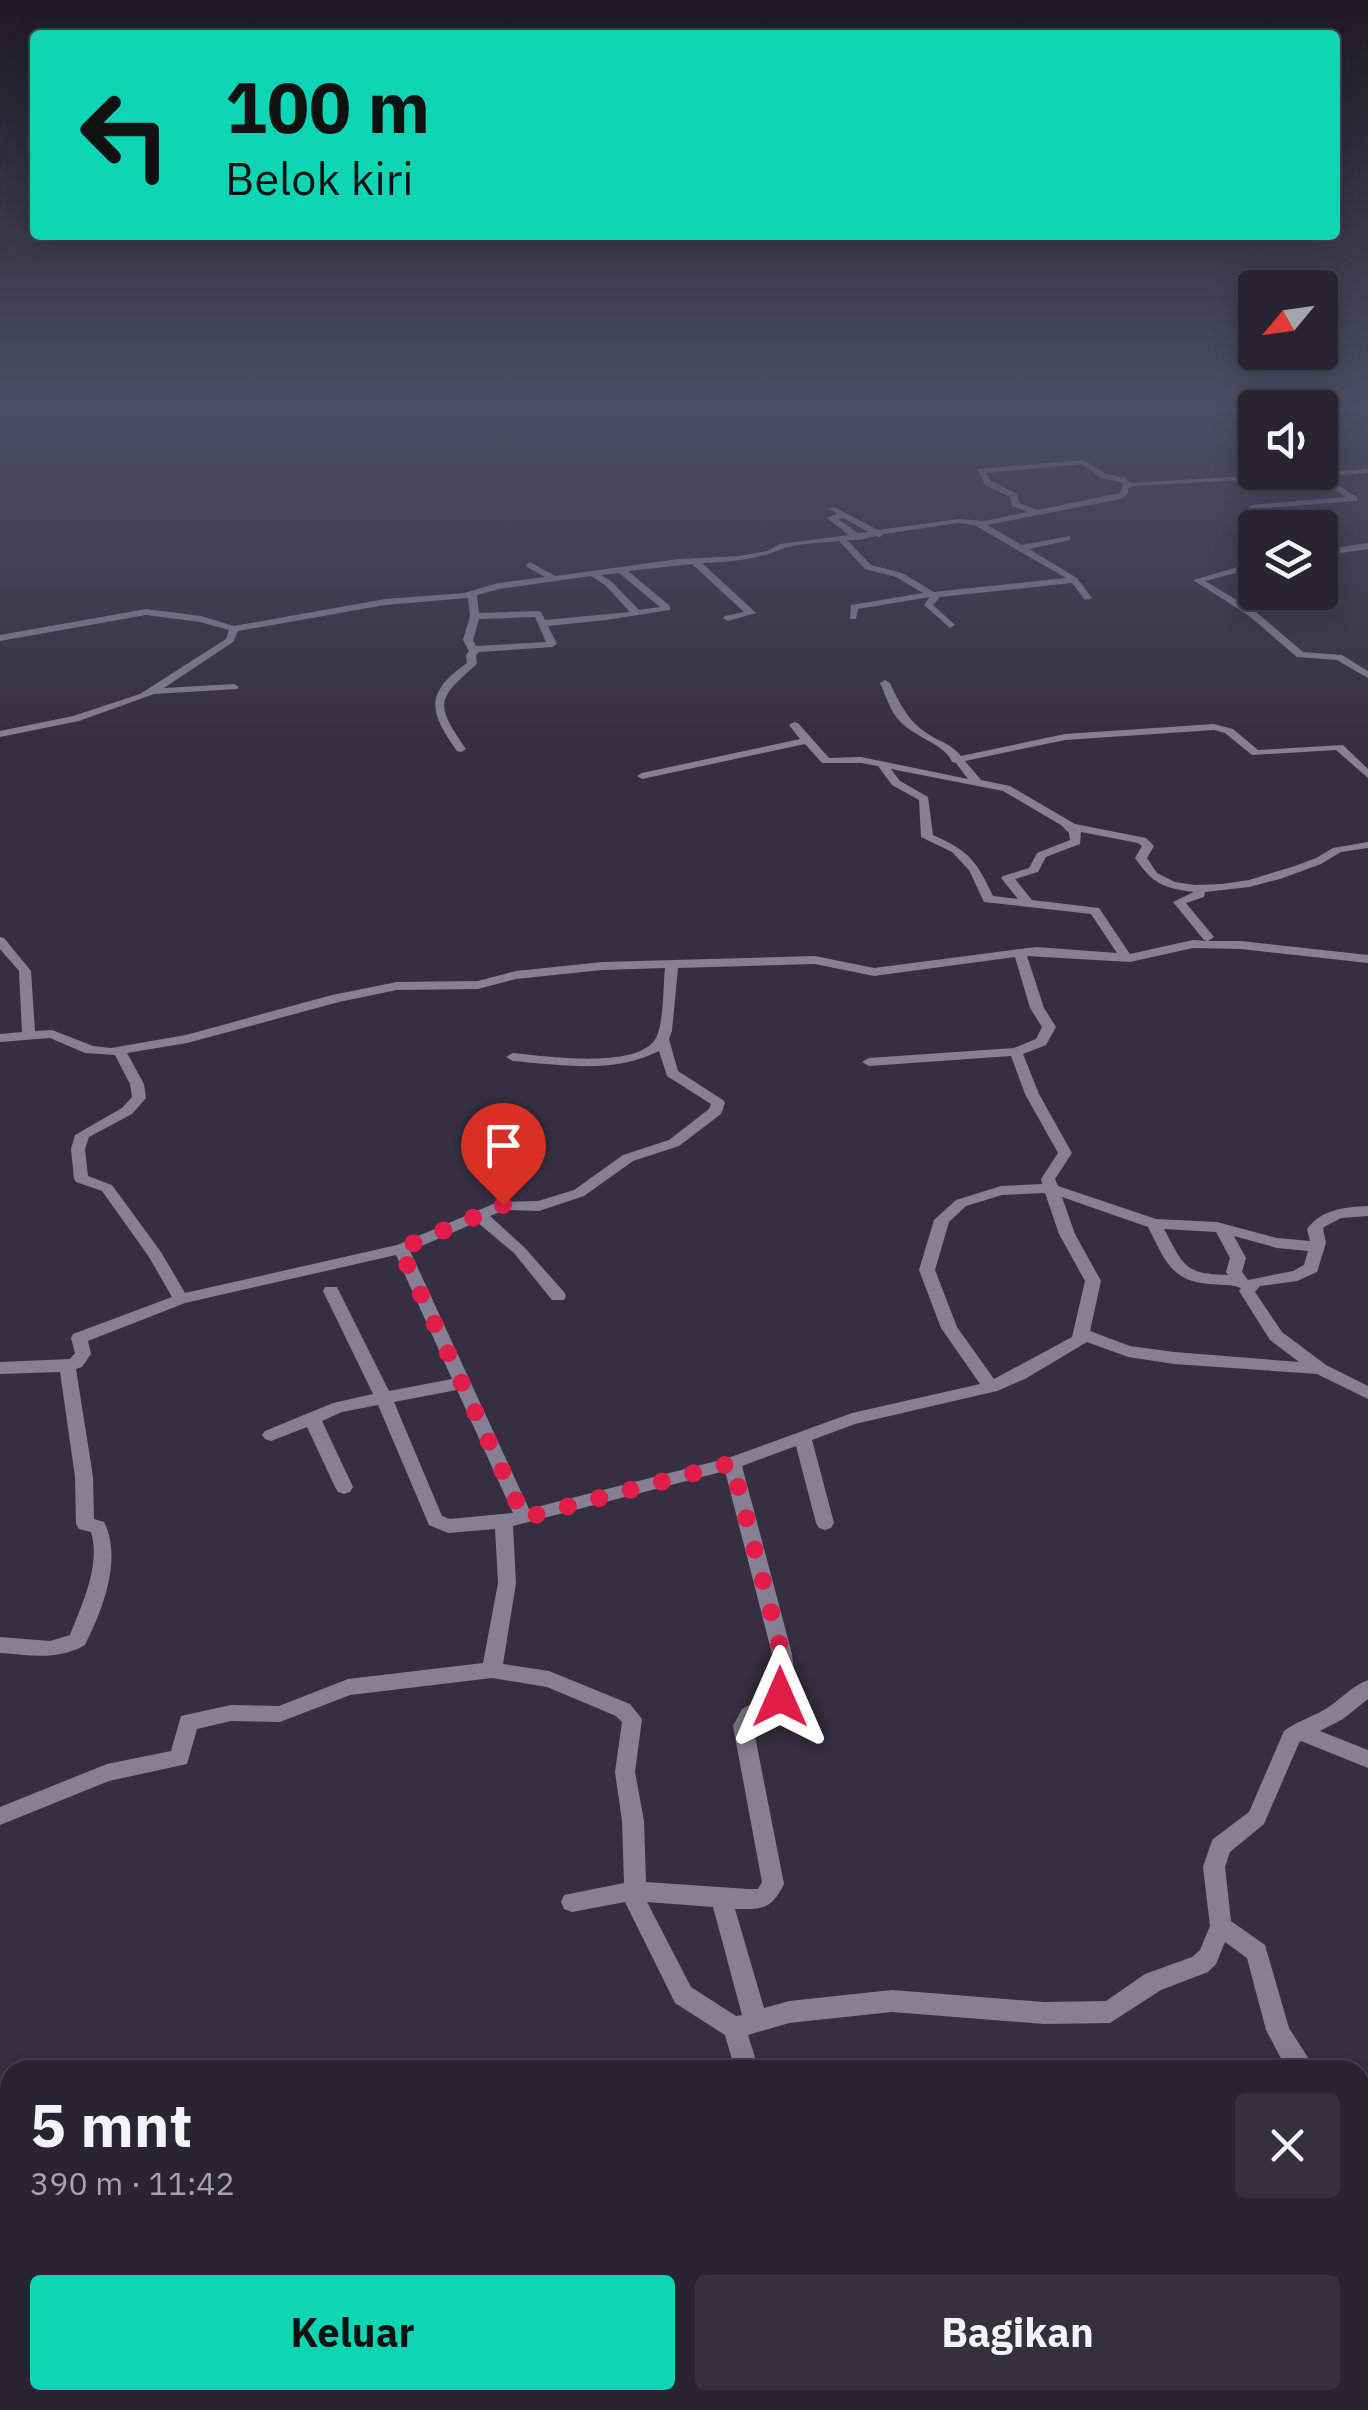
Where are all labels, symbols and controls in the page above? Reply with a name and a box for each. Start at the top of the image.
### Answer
text: 100 m [225,61,430,152]
icon: left [60,70,190,200]
text: Belok kiri [225,149,414,207]
north arrow [1238,270,1338,370]
map controls [1238,270,1338,610]
button: sound [1238,390,1338,490]
button: layers [1238,510,1338,610]
pin [461,1103,546,1206]
icon: arrive [476,1118,531,1173]
position arrow [728,1645,832,1749]
text: 5 mnt [30,2085,193,2164]
button: close [1235,2093,1340,2198]
text: 390 m · 11:42 [30,2162,235,2204]
button: Keluar [30,2275,675,2390]
button: Bagikan [695,2275,1340,2390]

